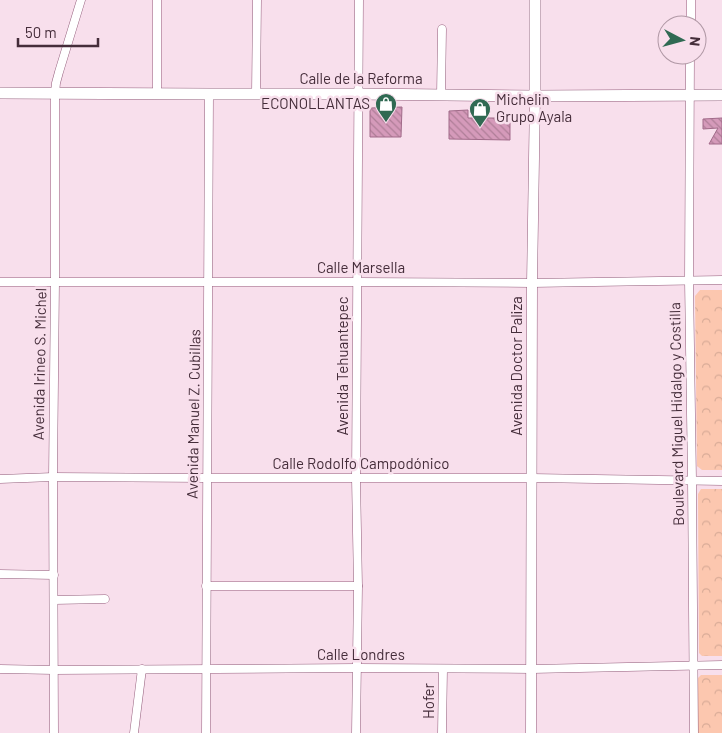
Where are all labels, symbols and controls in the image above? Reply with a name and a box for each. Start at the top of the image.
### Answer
scale bar [18,15,98,47]
north arrow [657,15,707,65]
text: 50 m [25,23,57,41]
text: N [686,36,704,47]
street label: Calle de la Reforma [299,69,423,87]
place label: Michelin Grupo Ayala [496,90,572,125]
shop icon: ECONOLLANTAS [374,92,398,123]
place label: ECONOLLANTAS [261,94,370,112]
shop icon: Michelin Grupo Ayala [468,97,492,128]
street label: Calle Marsella [317,258,405,276]
street label: Avenida Irineo S. Michel [29,288,49,440]
street label: Avenida Tehuantepec [333,296,351,435]
street label: Avenida Doctor Paliza [507,296,525,436]
street label: Boulevard Miguel Hidalgo y Costilla [665,302,687,526]
street label: Avenida Manuel Z. Cubillas [183,329,203,499]
street label: Calle Rodolfo Campodónico [273,454,450,472]
street label: Calle Londres [317,645,405,663]
street label: Hofer [419,682,437,719]

